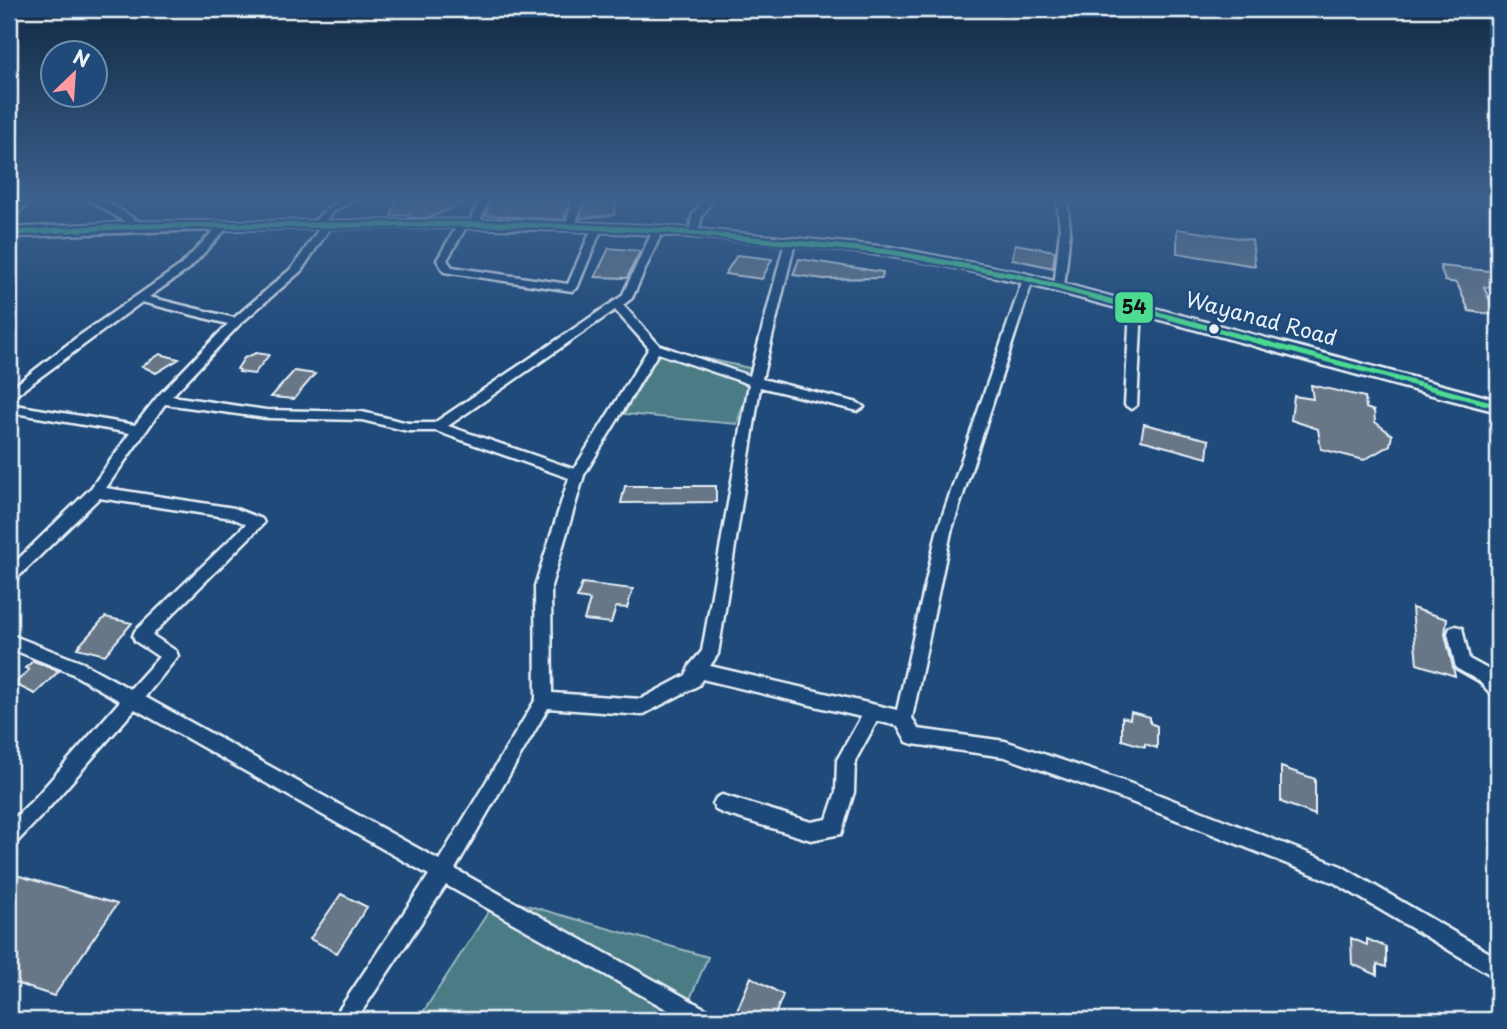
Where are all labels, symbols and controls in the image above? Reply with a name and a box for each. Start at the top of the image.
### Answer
north arrow [38,38,108,108]
text: N [69,42,94,74]
street label: Wayanad Road [1182,281,1341,353]
line badge: 54 [1114,291,1154,324]
text: 54 [1121,292,1147,320]
unlabelled marker [1207,322,1221,336]

